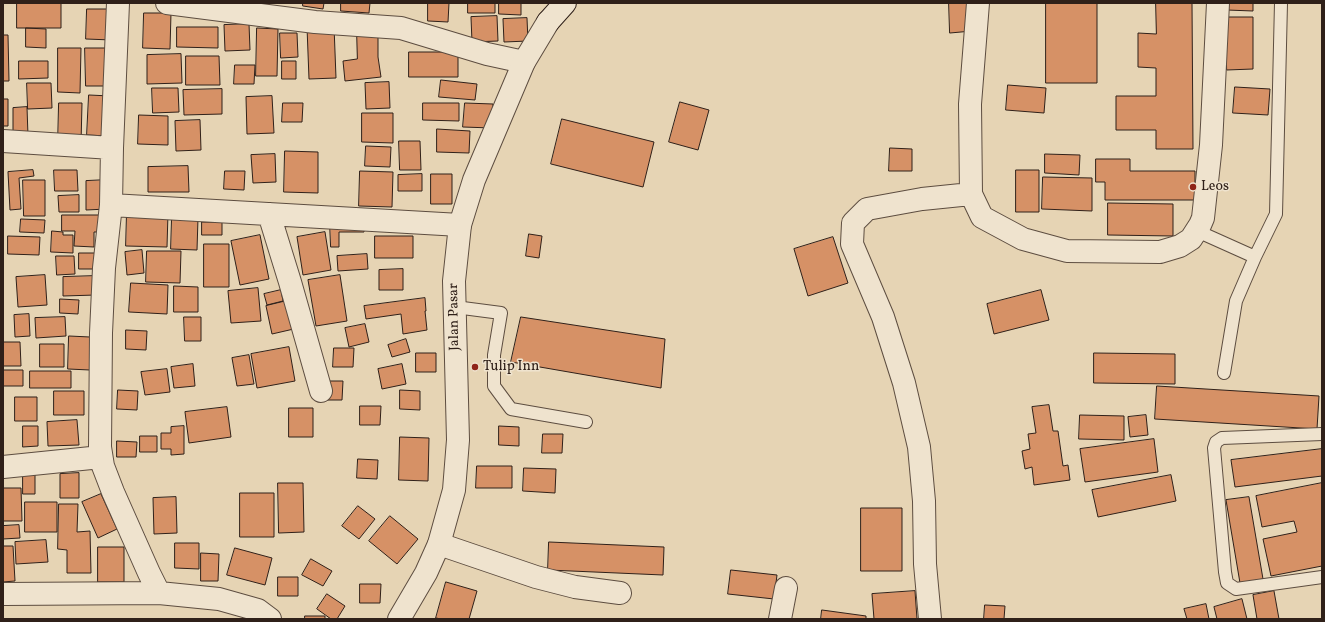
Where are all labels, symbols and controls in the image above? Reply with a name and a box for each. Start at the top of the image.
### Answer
place label: Leos [1201,179,1229,195]
marker: Leos [1188,182,1198,192]
street label: Jalan Pasar [446,283,464,351]
place label: Tulip Inn [483,359,539,375]
marker: Tulip Inn [470,362,480,372]

